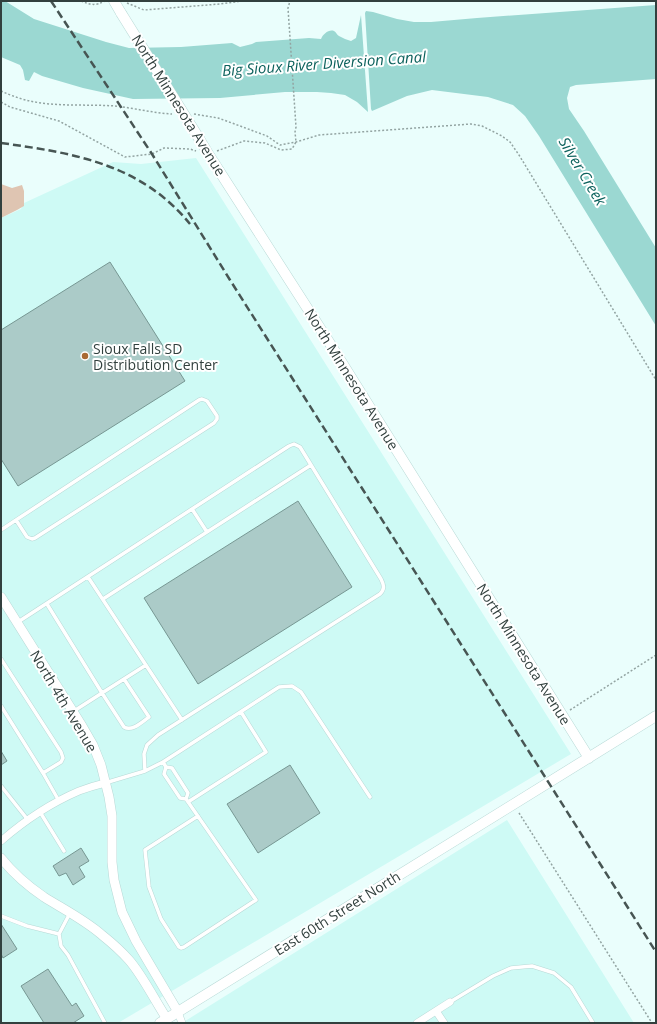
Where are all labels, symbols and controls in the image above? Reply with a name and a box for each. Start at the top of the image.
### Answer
street label: North Minnesota Avenue [128,31,230,179]
water label: Big Sioux River Diversion Canal [221,46,428,80]
water label: Silver Creek [555,133,612,209]
street label: North Minnesota Avenue [301,305,403,453]
place label: Sioux Falls SD Distribution Center [93,339,218,374]
marker: Sioux Falls SD Distribution Center [80,351,90,361]
street label: North Minnesota Avenue [473,580,575,728]
street label: North 4th Avenue [26,646,102,756]
street label: East 60th Street North [270,866,404,960]

